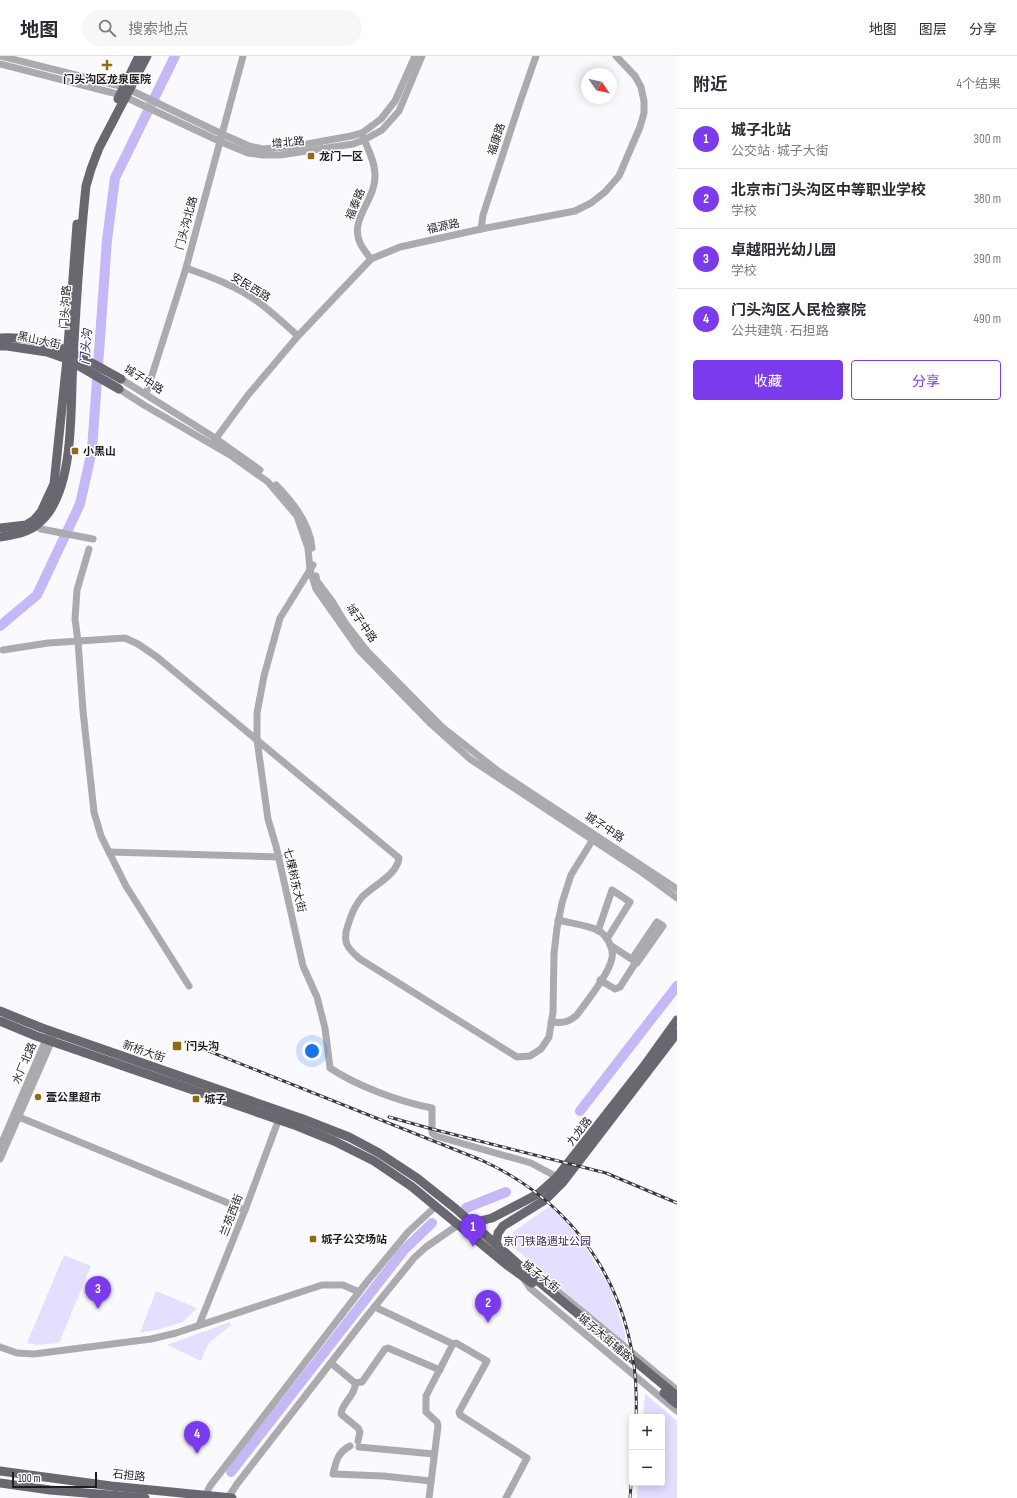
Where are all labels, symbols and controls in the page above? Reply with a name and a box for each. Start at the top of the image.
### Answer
search box [82,10,362,46]
icon: search [96,17,118,39]
text: 地图 [20,19,58,42]
text: 搜索地点 [128,20,188,39]
text: 地图 [869,21,897,38]
text: 图层 [919,21,947,38]
text: 分享 [969,21,997,38]
marker: 门头沟区龙泉医院 [101,59,113,71]
north arrow [581,68,617,104]
place label: 门头沟区龙泉医院 [63,73,151,86]
text: 附近 [693,75,727,95]
text: 4个结果 [957,76,1001,92]
street label: 福康路 [485,121,508,157]
text: 城子北站 [731,121,791,140]
text: 1 [703,131,709,147]
text: 300 m [974,131,1001,147]
street label: 增北路 [271,134,305,151]
text: 公交站 · 城子大街 [731,143,829,159]
place label: 龙门一区 [319,150,363,163]
marker: 龙门一区 [306,151,316,161]
text: 北京市门头沟区中等职业学校 [731,181,926,200]
street label: 福泰路 [343,186,368,222]
text: 2 [703,191,709,207]
text: 380 m [974,191,1001,207]
street label: 门头沟北路 [173,195,200,251]
text: 学校 [731,203,757,219]
street label: 福源路 [426,217,461,236]
text: 卓越阳光幼儿园 [731,241,836,260]
text: 3 [703,251,709,267]
text: 390 m [974,251,1001,267]
text: 学校 [731,263,757,279]
street label: 安民西路 [229,271,273,304]
street label: 门头沟路 [57,285,74,329]
text: 门头沟区人民检察院 [731,301,866,320]
text: 4 [703,311,709,327]
text: 490 m [974,311,1001,327]
text: 公共建筑 · 石担路 [731,323,829,339]
water label: 门头沟 [78,327,95,366]
street label: 黑山大街 [16,330,62,351]
button: 收藏 [693,360,843,400]
button: 分享 [851,360,1001,400]
street label: 城子中路 [122,362,166,397]
place label: 小黑山 [83,445,116,458]
marker: 小黑山 [70,446,80,456]
street label: 城子中路 [344,602,380,645]
street label: 城子中路 [583,810,627,845]
street label: 七棵树东大街 [281,846,308,914]
street label: 新桥大街 [121,1038,167,1065]
street label: 水厂北路 [10,1040,39,1086]
marker: 门头沟 [171,1040,183,1052]
place label: 门头沟 [186,1040,219,1053]
your location [302,1041,322,1061]
place label: 壹公里超市 [46,1091,101,1104]
marker: 壹公里超市 [33,1092,43,1102]
place label: 城子 [204,1093,226,1106]
marker: 城子 [191,1094,201,1104]
street label: 九龙路 [564,1114,595,1148]
street label: 兰苑西街 [218,1192,245,1238]
pin: 1 [460,1214,486,1247]
place label: 城子公交场站 [321,1233,387,1246]
marker: 城子公交场站 [308,1234,318,1244]
park label: 京门铁路遗址公园 [503,1235,591,1248]
street label: 城子大街 [519,1258,562,1295]
pin: 3 [85,1276,111,1309]
pin: 2 [475,1290,501,1323]
street label: 城子大街辅路 [575,1311,634,1364]
map controls [629,1414,665,1486]
button: + [629,1414,665,1450]
pin: 4 [184,1421,210,1454]
button: − [629,1450,665,1486]
street label: 石担路 [112,1467,146,1484]
scale bar [12,1470,97,1489]
text: 100 m [18,1472,40,1485]

